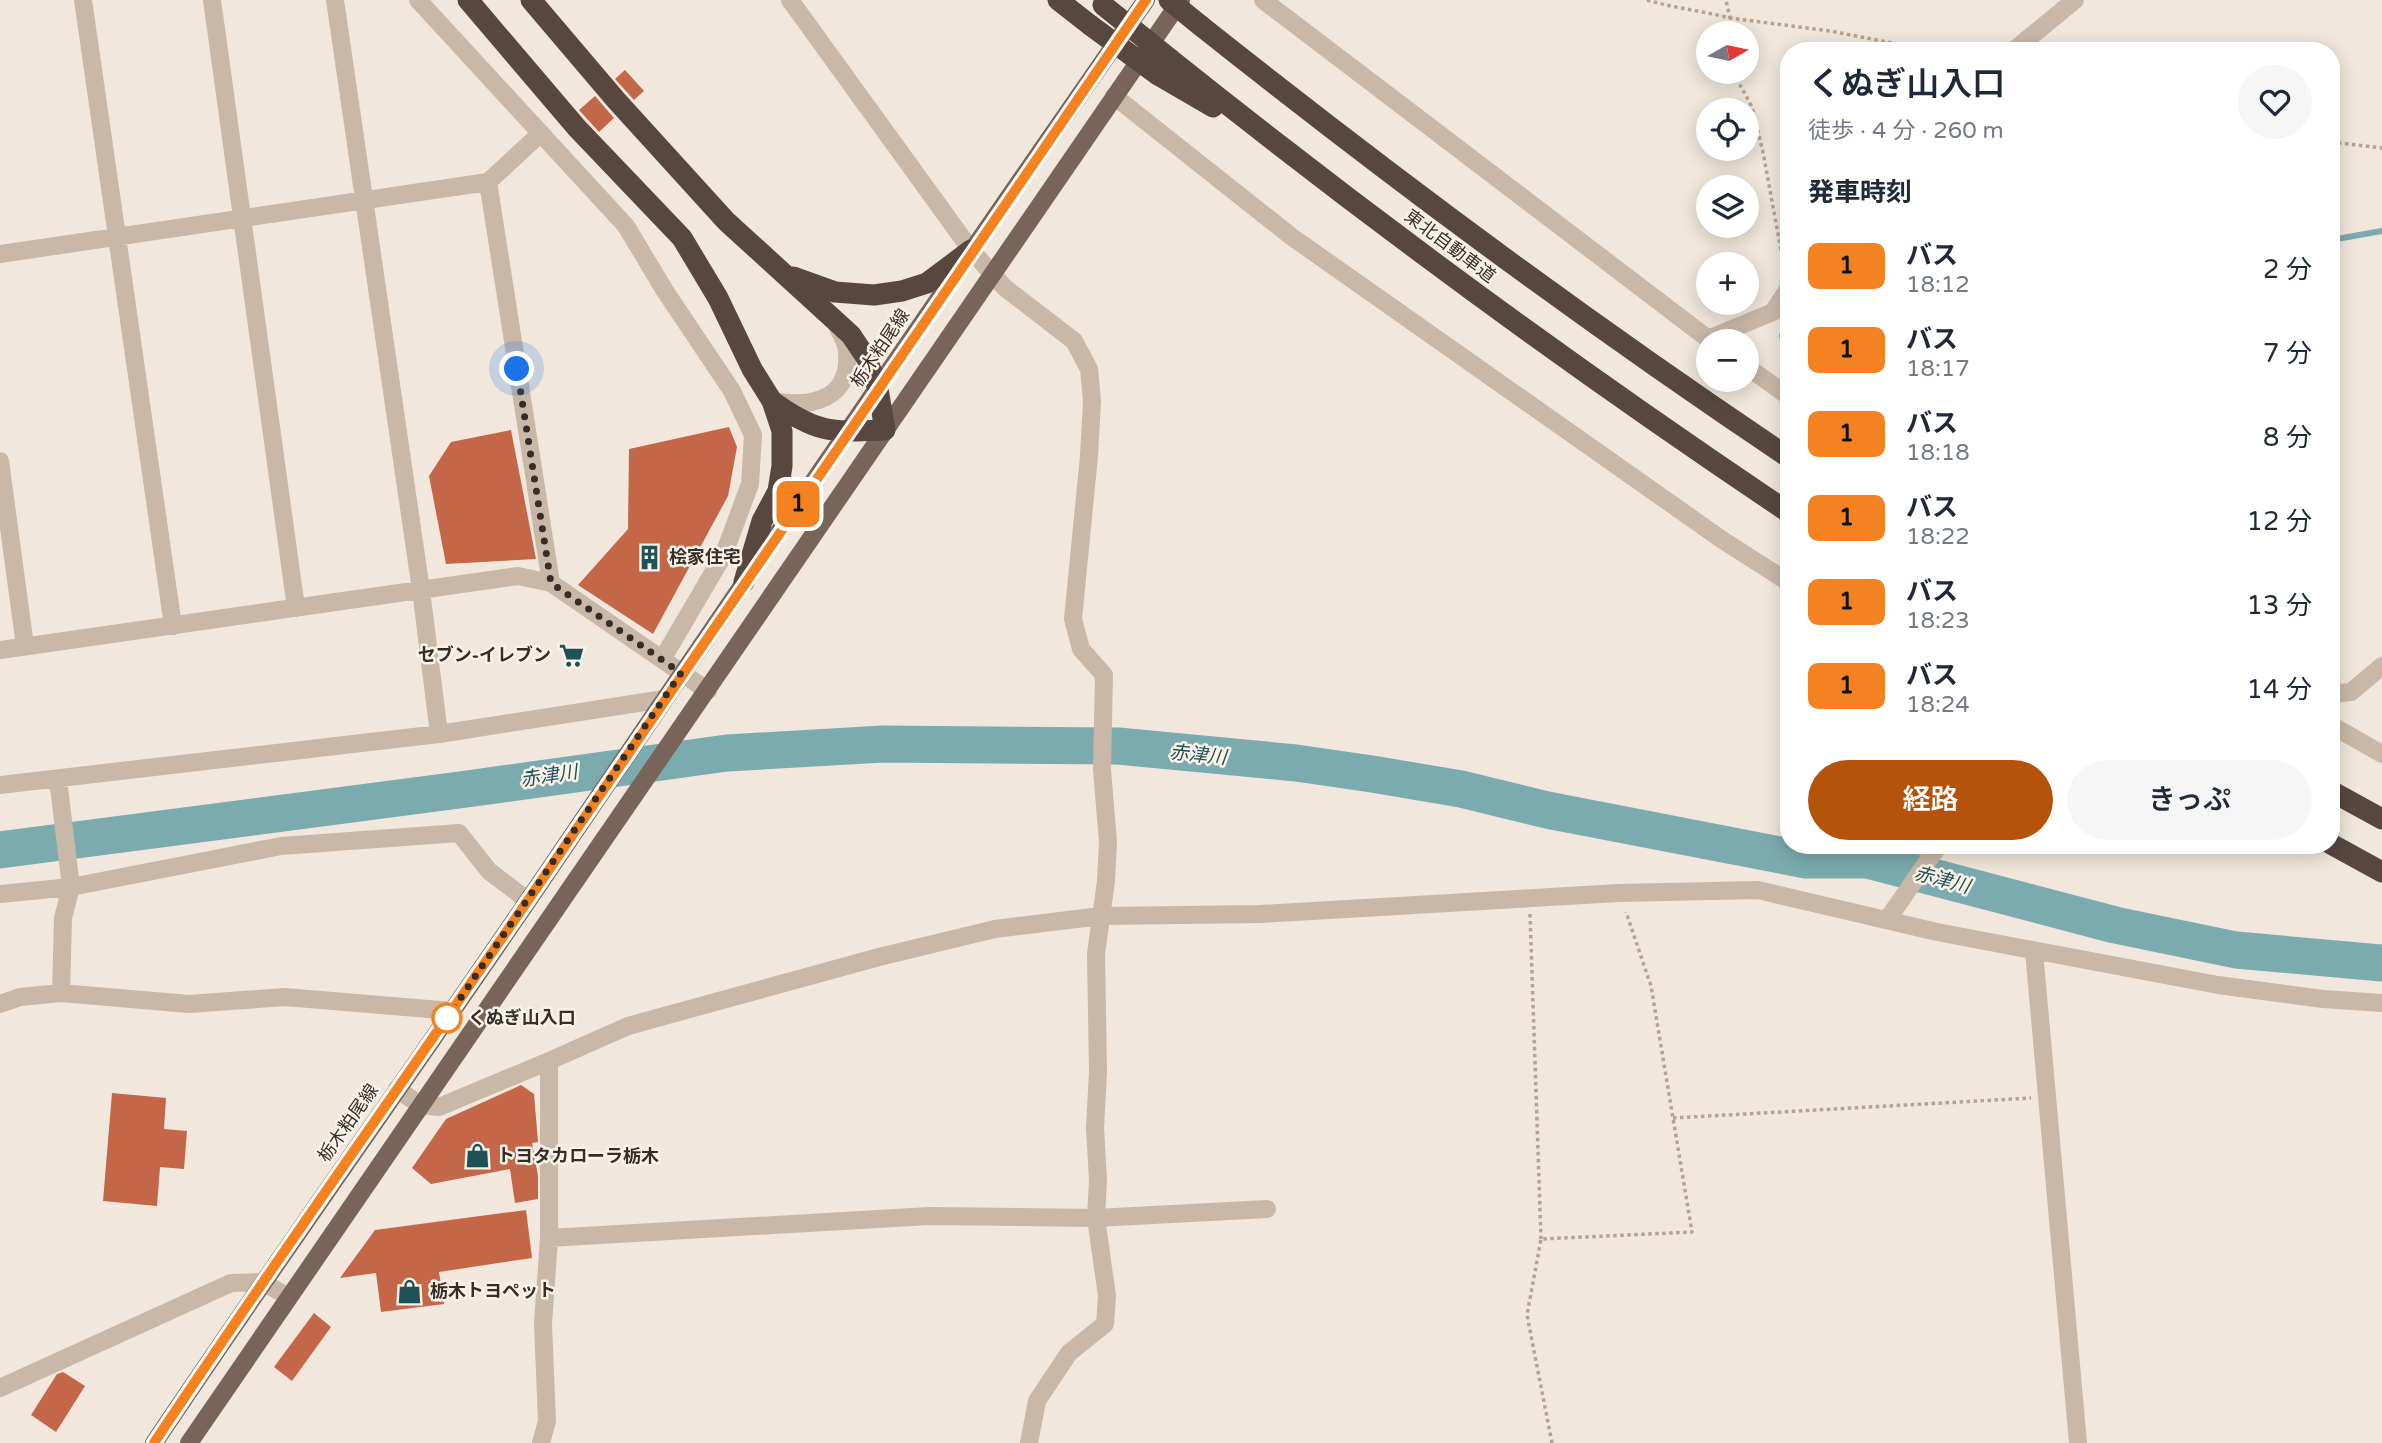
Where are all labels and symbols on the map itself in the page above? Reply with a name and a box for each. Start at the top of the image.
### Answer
north arrow [1696,21,1759,84]
street label: 東北自動車道 [1400,205,1500,287]
street label: 栃木粕尾線 [846,305,914,391]
your location [499,351,534,386]
line badge: 1 [775,481,821,527]
building icon: 桧家住宅 [635,543,663,571]
place label: 桧家住宅 [669,546,741,568]
supermarket icon: セブン-イレブン [557,641,585,669]
place label: セブン-イレブン [418,644,551,666]
water label: 赤津川 [1168,741,1229,769]
water label: 赤津川 [519,761,581,791]
water label: 赤津川 [1912,862,1974,899]
marker: くぬぎ山入口 [432,1003,462,1033]
place label: くぬぎ山入口 [468,1007,576,1029]
street label: 栃木粕尾線 [313,1080,383,1166]
shop icon: トヨタカローラ栃木 [463,1142,491,1170]
place label: トヨタカローラ栃木 [497,1145,659,1167]
shop icon: 栃木トヨペット [396,1277,424,1305]
place label: 栃木トヨペット [430,1280,556,1302]

